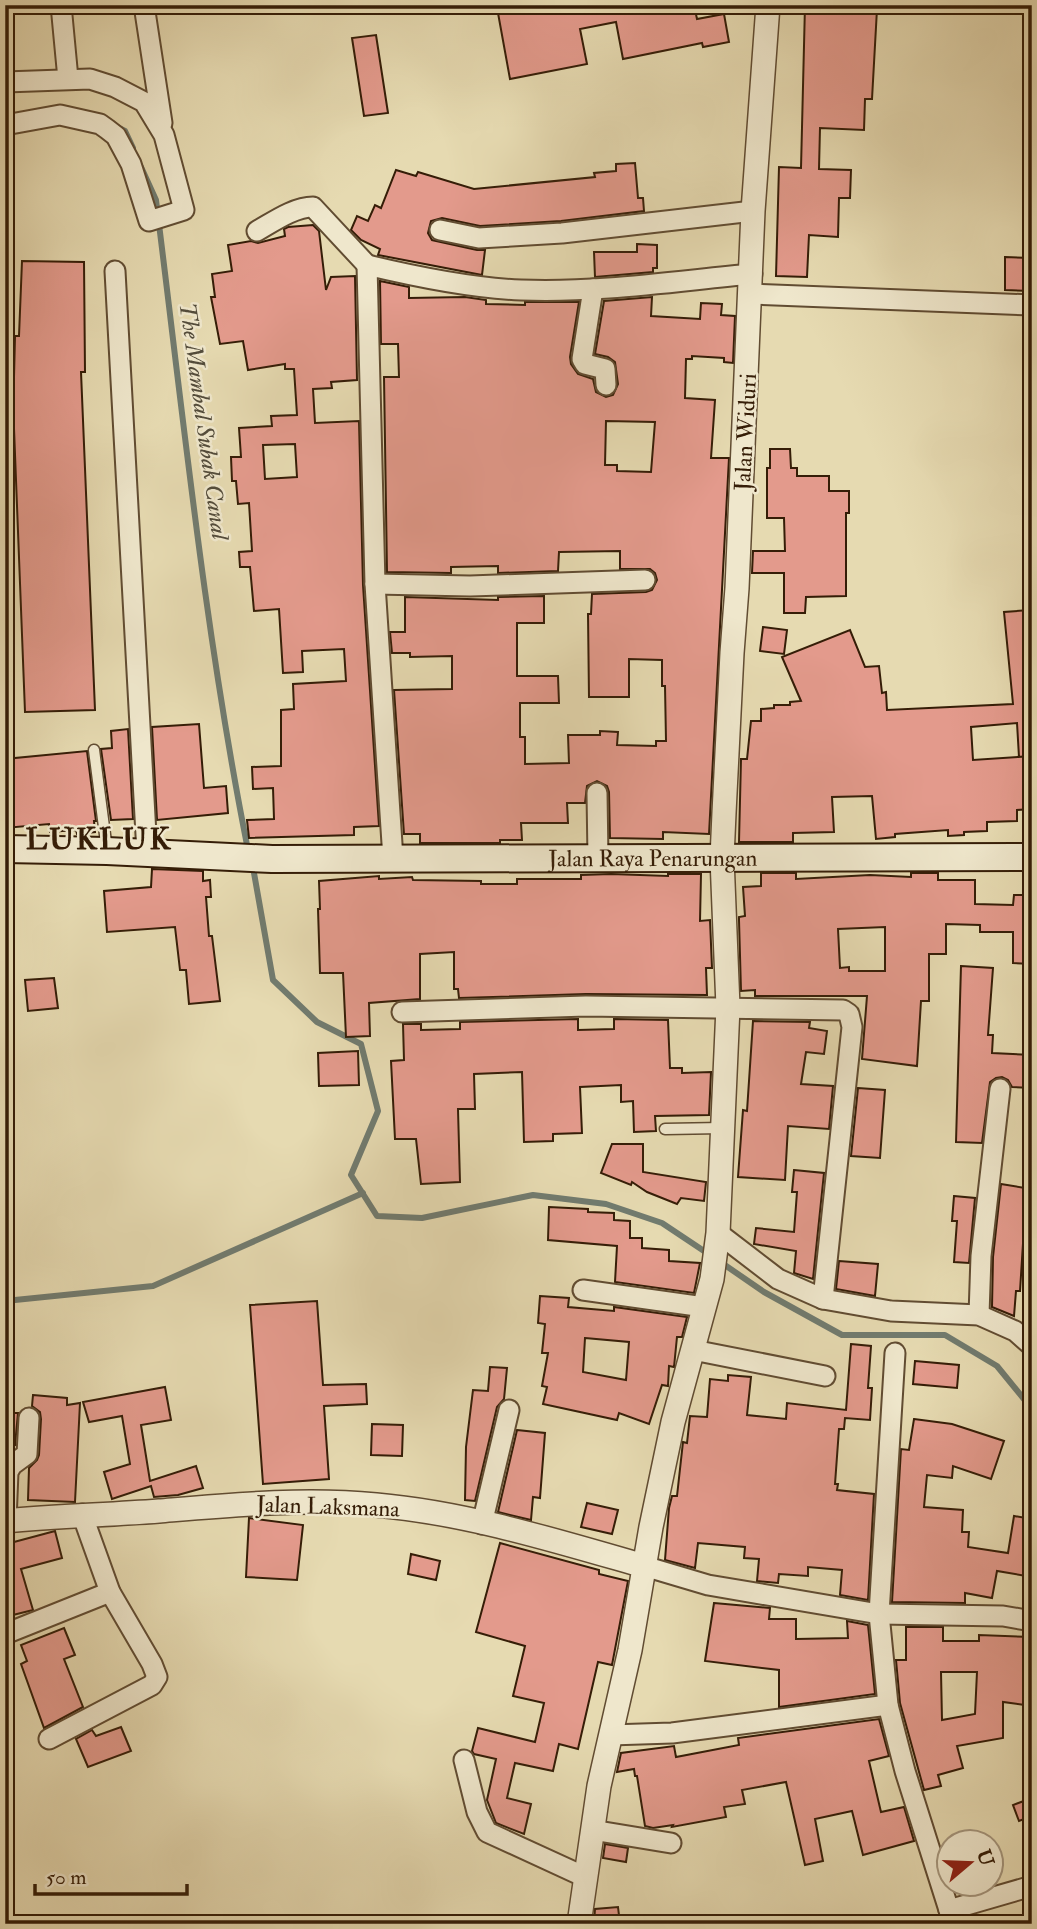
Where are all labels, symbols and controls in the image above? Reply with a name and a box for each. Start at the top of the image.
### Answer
water label: The Mambal Subak Canal [172,301,236,544]
street label: Jalan Widuri [728,373,763,493]
district label: LUKLUK [26,821,172,858]
street label: Jalan Raya Penarungan [547,844,758,873]
street label: Jalan Laksmana [255,1489,401,1524]
north arrow [936,1828,1006,1898]
text: U [971,1846,999,1869]
scale bar [35,1852,187,1896]
text: 50 m [46,1864,87,1891]

